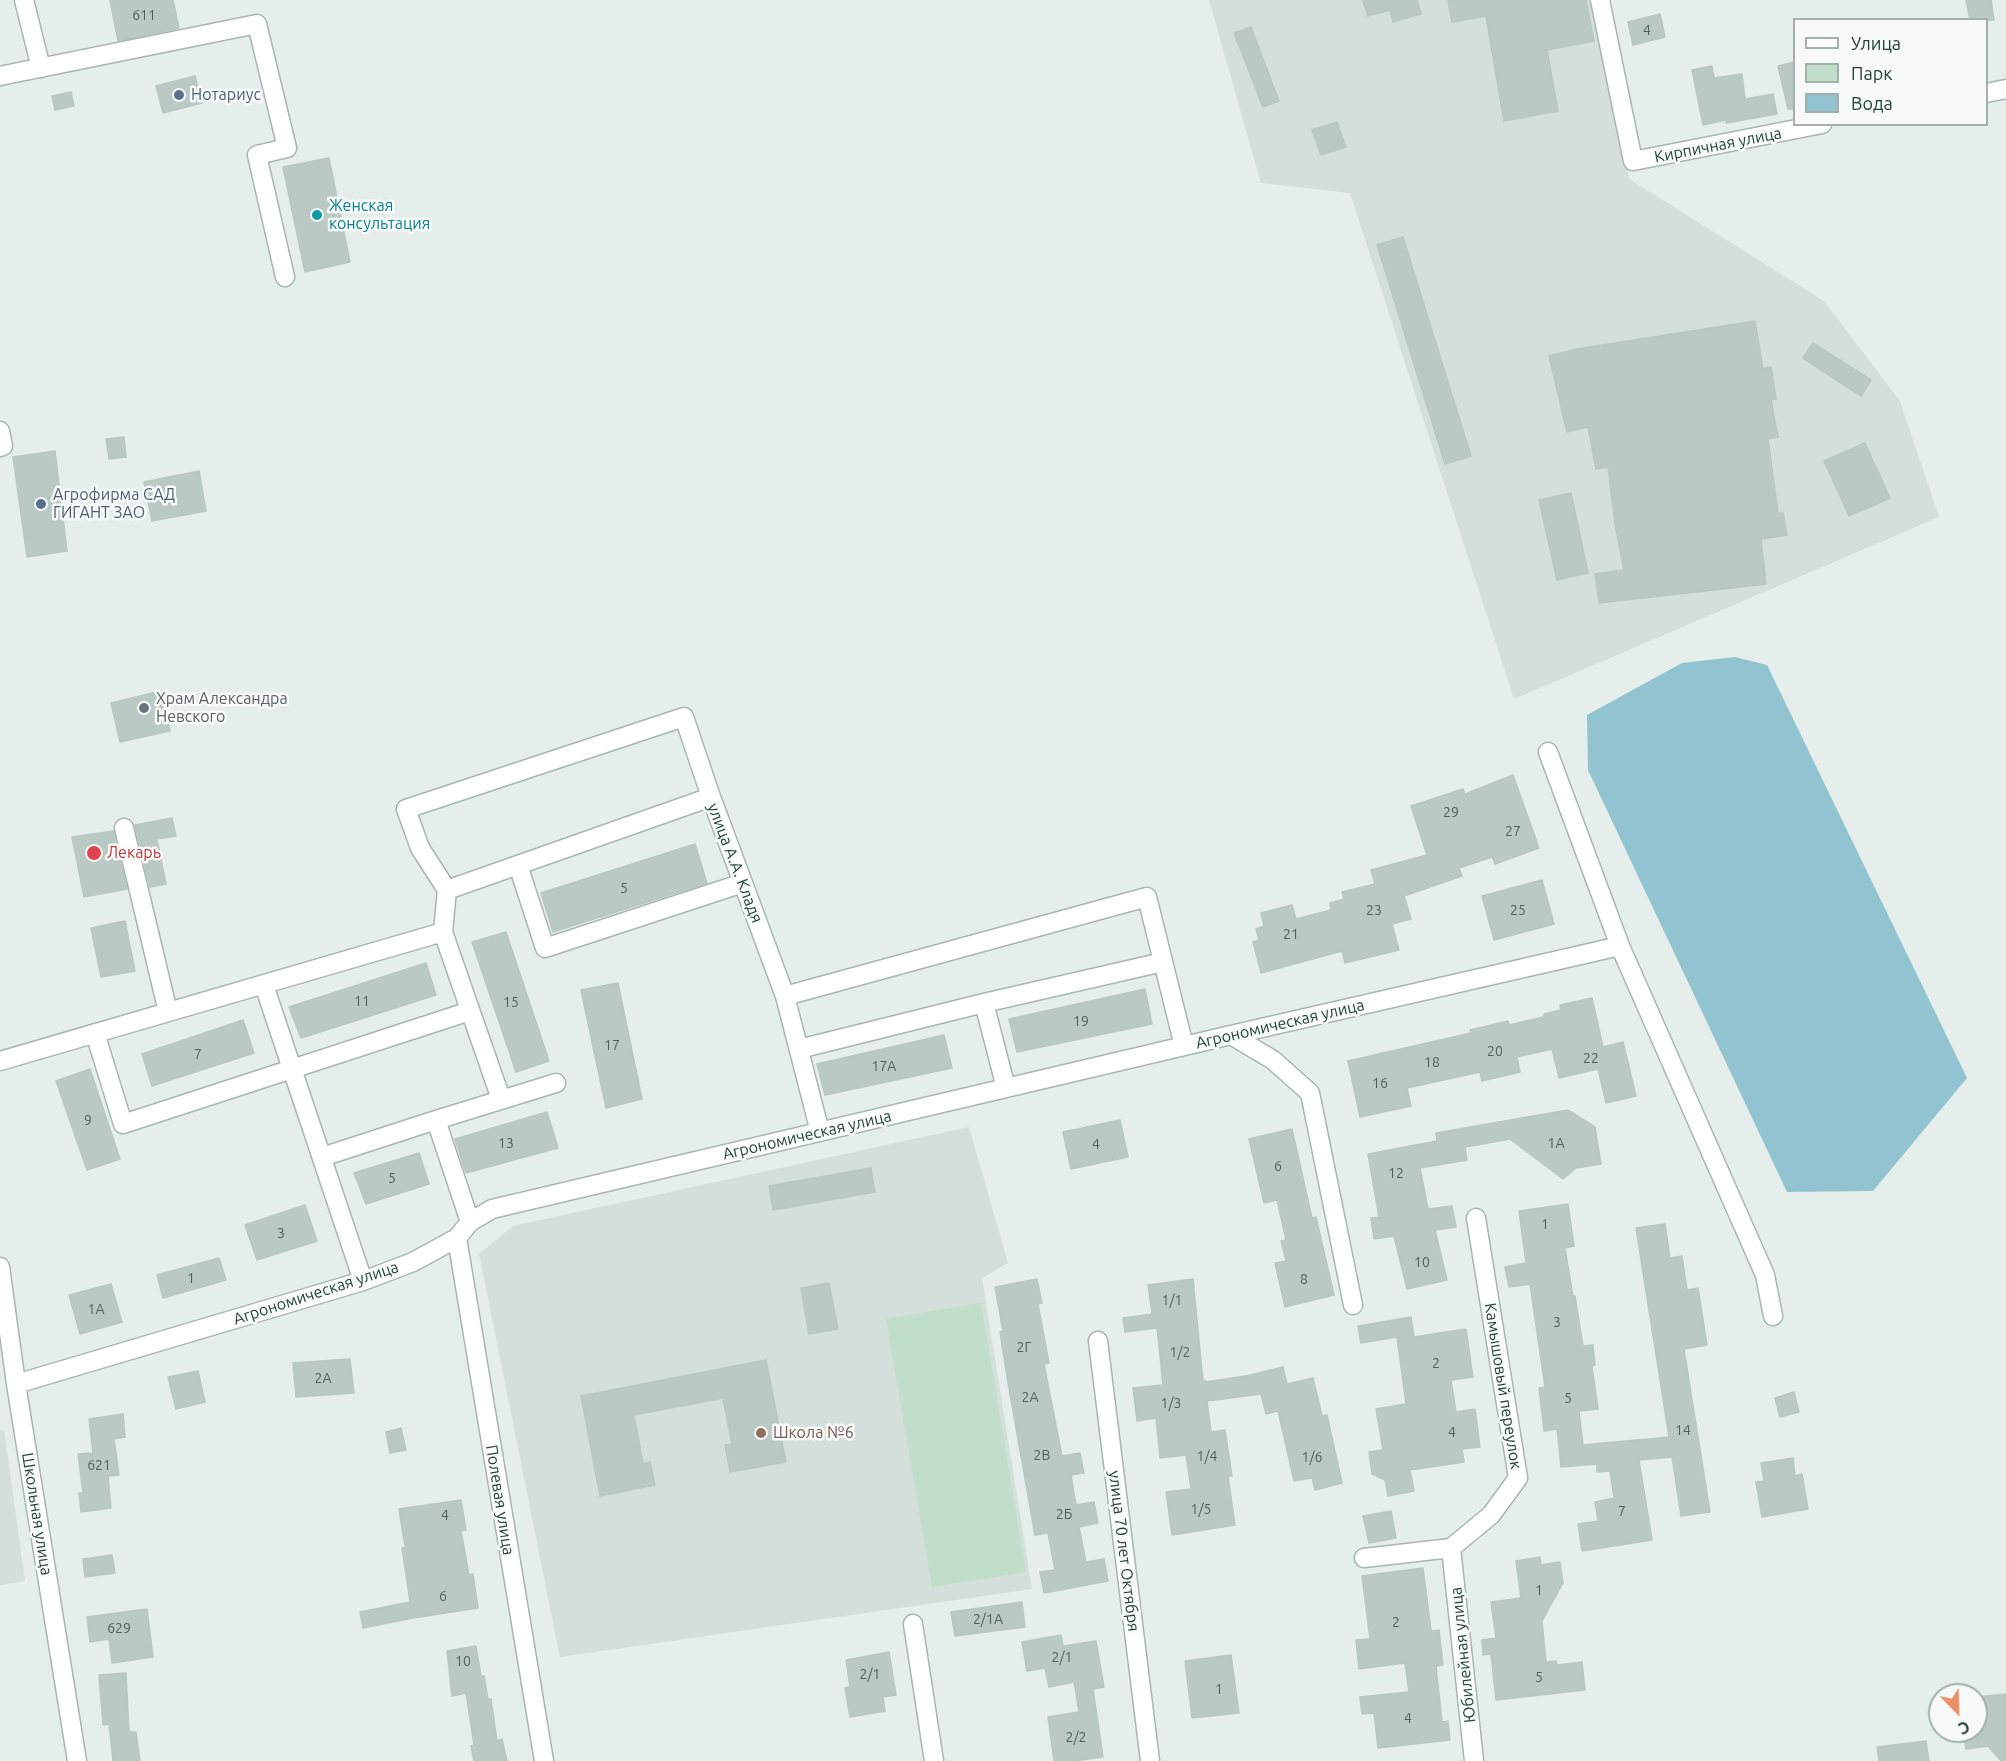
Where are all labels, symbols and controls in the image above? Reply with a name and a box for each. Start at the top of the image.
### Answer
house number: 611 [132,7,156,23]
legend [1793,18,1988,126]
house number: 4 [1643,22,1651,38]
text: Улица [1851,33,1901,53]
text: Парк [1851,63,1892,83]
place label: Нотариус [191,85,261,105]
marker: Нотариус [172,88,186,102]
text: Вода [1851,93,1893,113]
street label: Кирпичная улица [1653,123,1783,167]
place label: Женская консультация [329,196,430,234]
marker: Женская консультация [310,208,324,222]
place label: Агрофирма САД ГИГАНТ ЗАО [53,485,175,523]
marker: Агрофирма САД ГИГАНТ ЗАО [34,497,48,511]
place label: Храм Александра Невского [156,689,288,727]
marker: Храм Александра Невского [137,701,151,715]
street label: улица А.А. Кладя [703,800,767,926]
house number: 29 [1443,804,1459,820]
house number: 27 [1505,823,1521,839]
place label: Лекарь [107,843,161,863]
marker: Лекарь [85,844,103,862]
house number: 5 [620,880,628,896]
house number: 23 [1366,902,1382,918]
house number: 25 [1510,902,1526,918]
house number: 21 [1283,926,1299,942]
house number: 11 [354,993,370,1009]
house number: 15 [503,994,519,1010]
street label: Агрономическая улица [1194,995,1366,1053]
house number: 19 [1073,1013,1089,1029]
house number: 17 [604,1037,620,1053]
house number: 20 [1487,1043,1503,1059]
house number: 7 [194,1046,202,1062]
house number: 22 [1583,1050,1599,1066]
house number: 18 [1424,1054,1440,1070]
house number: 17А [872,1058,896,1074]
house number: 16 [1372,1075,1388,1091]
street label: Агрономическая улица [721,1106,893,1164]
house number: 9 [84,1112,92,1128]
house number: 13 [498,1135,514,1151]
house number: 1А [1548,1135,1564,1151]
house number: 4 [1092,1136,1100,1152]
house number: 6 [1274,1158,1282,1174]
house number: 12 [1388,1165,1404,1181]
house number: 5 [388,1170,396,1186]
house number: 1 [1541,1216,1549,1232]
house number: 3 [277,1225,285,1241]
house number: 10 [1414,1254,1430,1270]
street label: Агрономическая улица [231,1257,401,1329]
house number: 1 [187,1270,195,1286]
house number: 8 [1300,1271,1308,1287]
house number: 1/1 [1162,1292,1182,1308]
house number: 1А [88,1301,104,1317]
street label: Камышовый переулок [1480,1301,1526,1471]
house number: 3 [1553,1314,1561,1330]
house number: 2Г [1017,1339,1031,1355]
house number: 1/2 [1170,1344,1190,1360]
house number: 2 [1432,1355,1440,1371]
house number: 2А [315,1370,331,1386]
house number: 2А [1022,1389,1038,1405]
house number: 5 [1564,1390,1572,1406]
house number: 1/3 [1161,1395,1181,1411]
house number: 14 [1675,1422,1691,1438]
place label: Школа №6 [773,1423,854,1443]
house number: 4 [1448,1424,1456,1440]
marker: Школа №6 [754,1426,768,1440]
street label: Полевая улица [482,1443,518,1557]
house number: 2В [1034,1447,1050,1463]
house number: 1/4 [1197,1448,1217,1464]
house number: 1/6 [1302,1449,1322,1465]
street label: Школьная улица [18,1451,56,1577]
house number: 621 [87,1457,111,1473]
street label: улица 70 лет Октября [1105,1470,1143,1632]
house number: 1/5 [1191,1501,1211,1517]
house number: 7 [1618,1503,1626,1519]
house number: 2Б [1056,1506,1072,1522]
house number: 4 [441,1507,449,1523]
house number: 1 [1535,1582,1543,1598]
street label: Юбилейная улица [1446,1586,1480,1724]
house number: 6 [439,1588,447,1604]
house number: 2/1А [973,1611,1003,1627]
house number: 2 [1392,1614,1400,1630]
house number: 629 [107,1620,131,1636]
house number: 2/1 [1052,1649,1072,1665]
house number: 10 [455,1653,471,1669]
house number: 2/1 [860,1666,880,1682]
house number: 5 [1535,1669,1543,1685]
house number: 1 [1215,1681,1223,1697]
north arrow [1928,1683,1988,1743]
house number: 4 [1404,1710,1412,1726]
text: С [1956,1717,1972,1738]
house number: 2/2 [1066,1729,1086,1745]

